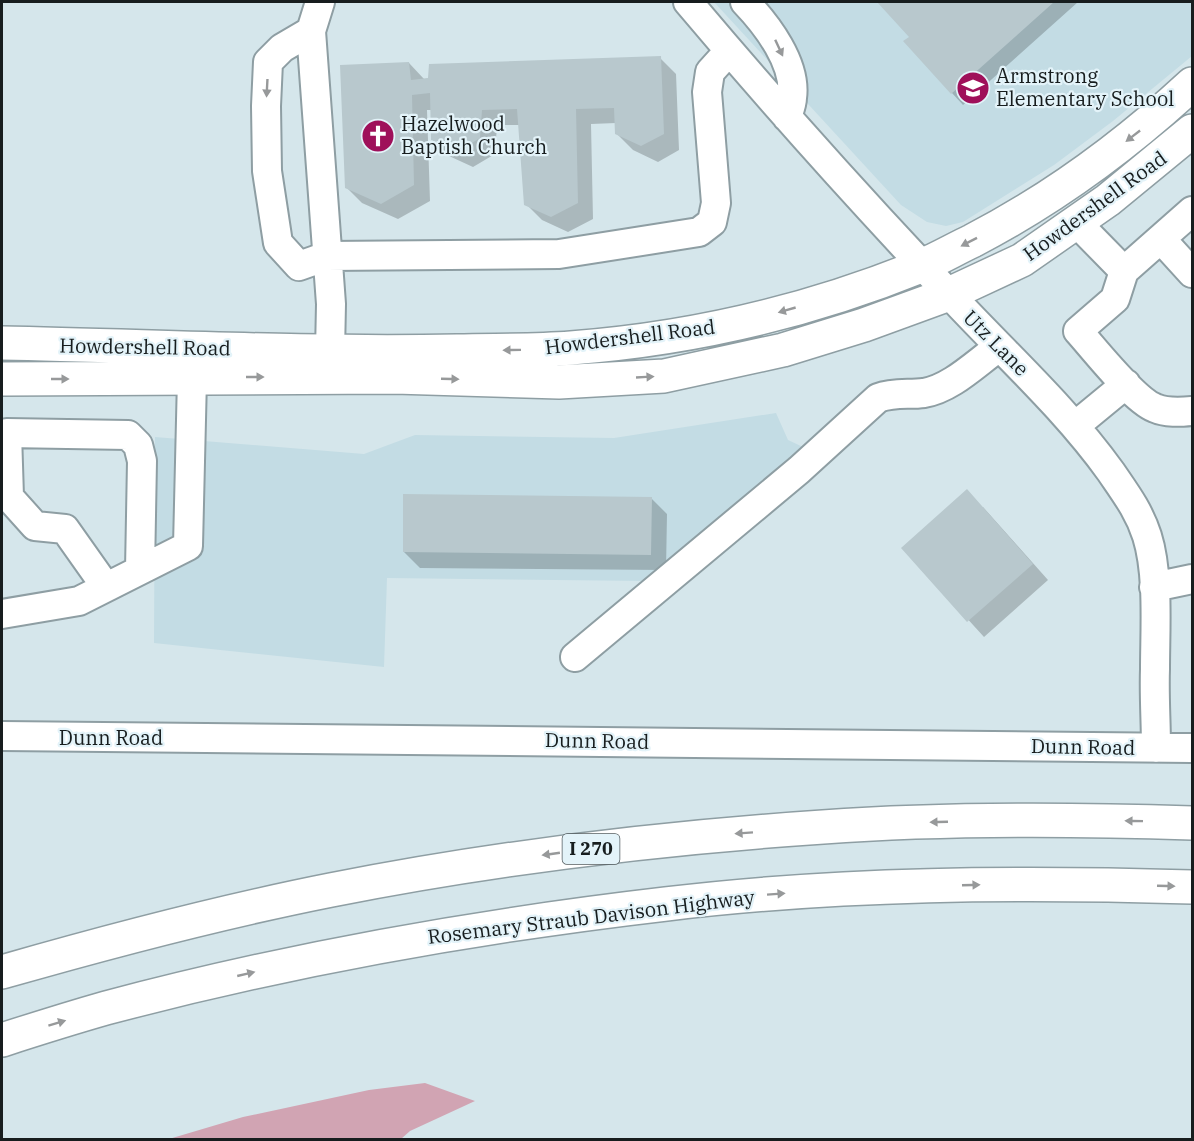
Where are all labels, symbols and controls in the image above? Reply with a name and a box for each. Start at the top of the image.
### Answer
one-way arrow [775,40,784,57]
place label: Armstrong Elementary School [996,62,1174,112]
school or university icon: Armstrong Elementary School [955,70,991,106]
one-way arrow [262,78,271,97]
place label: Hazelwood Baptish Church [401,110,547,160]
church icon: Hazelwood Baptish Church [360,118,396,154]
one-way arrow [1125,130,1140,142]
street label: Howdershell Road [1017,144,1172,267]
one-way arrow [961,237,978,247]
street label: Utz Lane [958,304,1035,381]
one-way arrow [778,306,796,315]
street label: Howdershell Road [543,313,717,360]
street label: Howdershell Road [59,332,231,361]
one-way arrow [502,345,521,354]
one-way arrow [245,372,264,382]
one-way arrow [635,373,654,382]
one-way arrow [50,374,69,384]
one-way arrow [440,374,459,383]
street label: Dunn Road [59,724,163,751]
street label: Dunn Road [545,726,649,755]
street label: Dunn Road [1031,732,1135,761]
one-way arrow [1125,816,1144,826]
one-way arrow [930,817,949,826]
one-way arrow [735,828,754,838]
road number: I 270 [562,834,620,864]
one-way arrow [541,850,560,859]
one-way arrow [961,880,980,890]
one-way arrow [1156,881,1175,891]
street label: Rosemary Straub Davison Highway [426,883,756,950]
one-way arrow [766,890,785,899]
one-way arrow [237,968,255,978]
one-way arrow [49,1018,67,1027]

